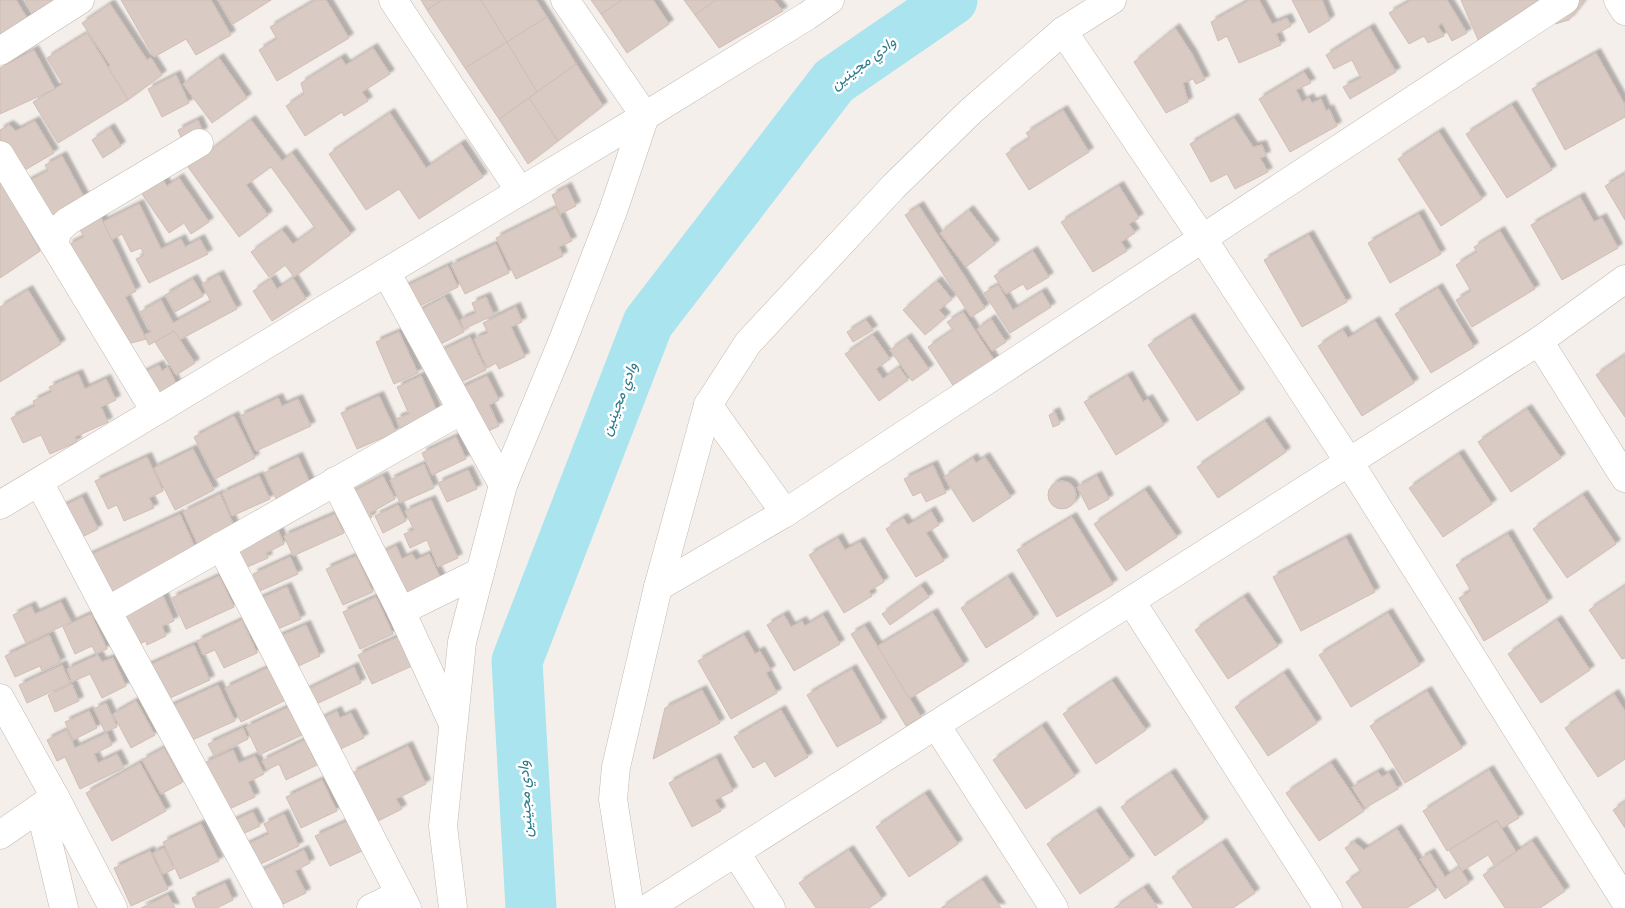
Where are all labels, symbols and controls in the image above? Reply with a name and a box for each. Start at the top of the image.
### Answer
water label: وادي مجينين [826,32,901,96]
water label: وادي مجينين [596,359,644,439]
water label: وادي مجينين [513,760,539,838]

